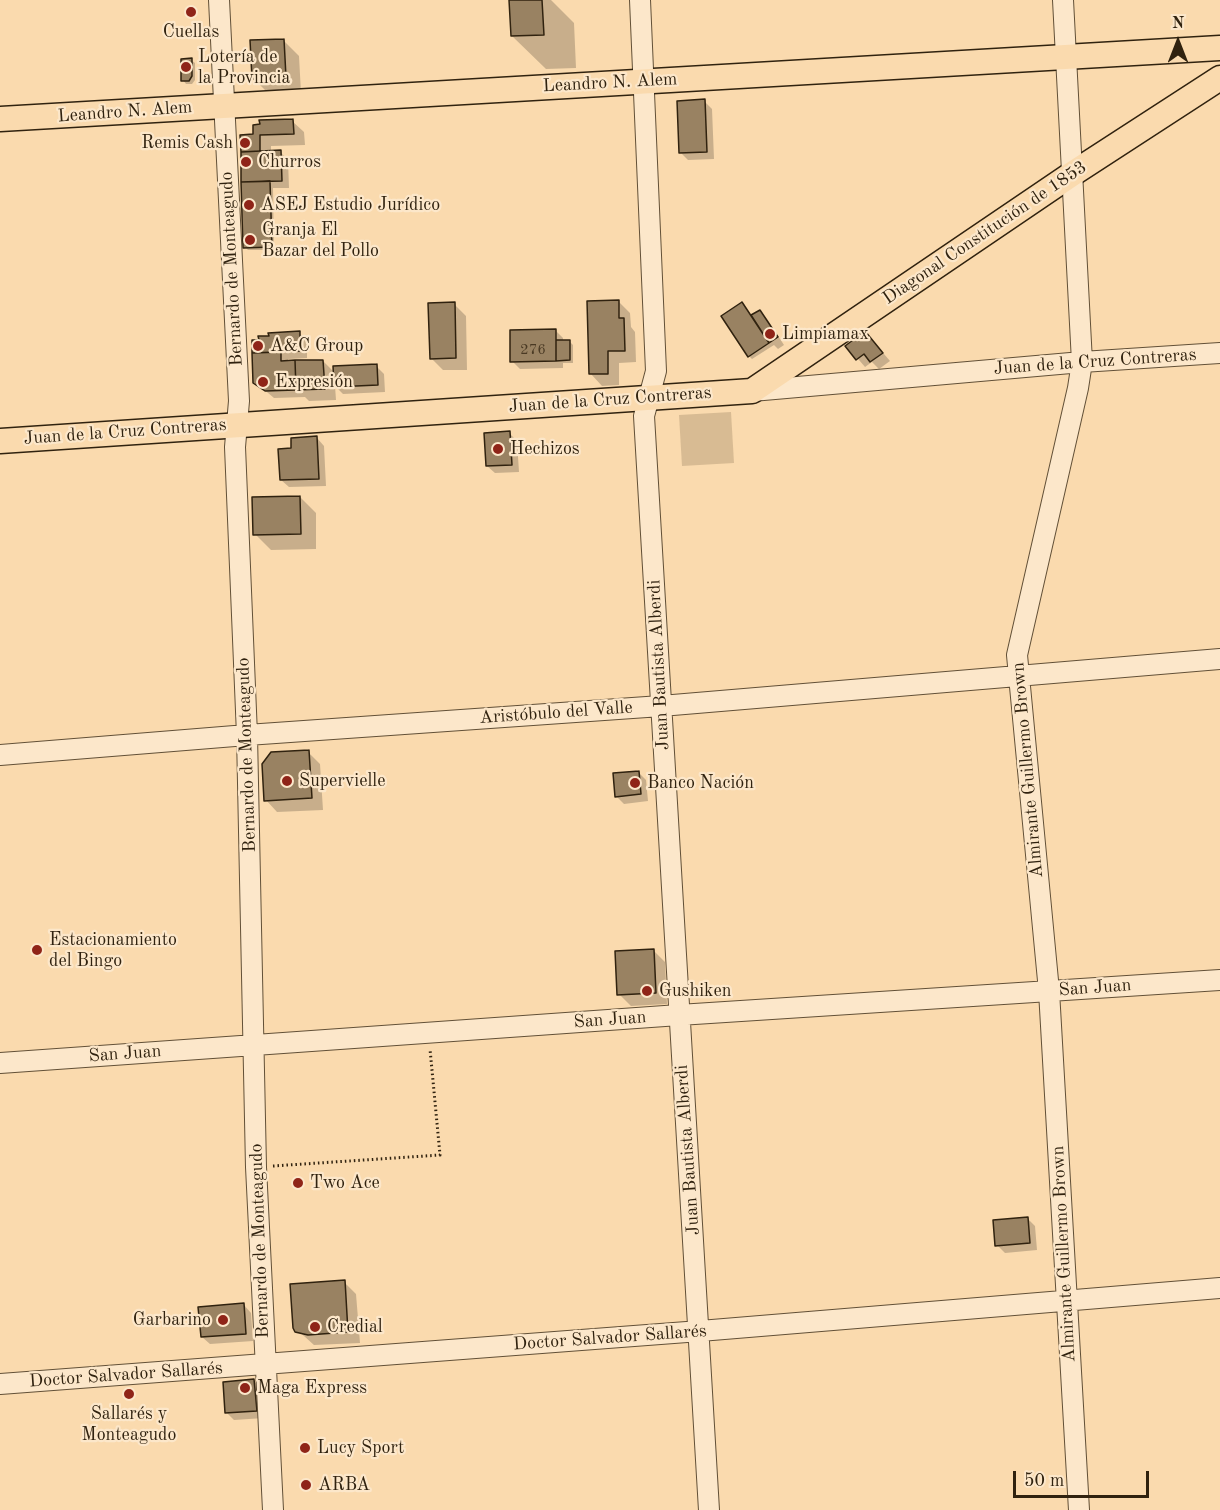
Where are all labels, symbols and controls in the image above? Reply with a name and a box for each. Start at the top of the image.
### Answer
marker: Cuellas [184,5,198,19]
north arrow [1148,12,1208,72]
text: N [1172,16,1184,32]
place label: Cuellas [163,21,219,43]
place label: Lotería de la Provincia [198,46,290,88]
marker: Lotería de la Provincia [179,60,193,74]
street label: Leandro N. Alem [542,69,678,97]
street label: Leandro N. Alem [57,97,193,127]
place label: Remis Cash [141,132,233,154]
marker: Remis Cash [238,136,252,150]
place label: Churros [258,151,321,173]
marker: Churros [239,155,253,169]
street label: Diagonal Constitución de 1853 [879,157,1091,309]
street label: Bernardo de Monteagudo [216,171,248,367]
place label: ASEJ Estudio Jurídico [261,194,440,216]
marker: ASEJ Estudio Jurídico [242,198,256,212]
place label: Granja El Bazar del Pollo [262,219,379,262]
marker: Granja El Bazar del Pollo [243,233,257,247]
place label: Limpiamax [782,323,869,345]
marker: Limpiamax [763,327,777,341]
place label: A&C Group [270,335,363,357]
marker: A&C Group [251,339,265,353]
house number: 276 [520,341,546,359]
street label: Juan de la Cruz Contreras [993,344,1197,380]
place label: Expresión [275,371,353,393]
marker: Expresión [256,375,270,389]
street label: Juan de la Cruz Contreras [508,382,712,418]
street label: Juan de la Cruz Contreras [23,414,227,450]
place label: Hechizos [510,438,580,460]
marker: Hechizos [491,442,505,456]
street label: Juan Bautista Alberdi [644,579,674,751]
street label: Bernardo de Monteagudo [233,657,261,853]
street label: Almirante Guillermo Brown [1008,661,1048,879]
street label: Aristóbulo del Valle [479,697,633,729]
place label: Supervielle [299,770,385,792]
place label: Banco Nación [647,772,754,794]
marker: Supervielle [280,774,294,788]
marker: Banco Nación [628,776,642,790]
place label: Estacionamiento del Bingo [49,929,177,972]
marker: Estacionamiento del Bingo [30,943,44,957]
street label: San Juan [1058,975,1132,1001]
place label: Gushiken [659,980,731,1002]
marker: Gushiken [640,984,654,998]
street label: San Juan [573,1007,647,1033]
street label: San Juan [88,1041,162,1067]
street label: Juan Bautista Alberdi [671,1064,705,1236]
street label: Bernardo de Monteagudo [246,1143,274,1339]
street label: Almirante Guillermo Brown [1048,1145,1080,1363]
place label: Two Ace [310,1172,380,1194]
marker: Two Ace [291,1176,305,1190]
place label: Garbarino [133,1309,211,1331]
marker: Garbarino [216,1313,230,1327]
place label: Credial [327,1316,383,1338]
marker: Credial [308,1320,322,1334]
street label: Doctor Salvador Sallarés [512,1320,708,1356]
street label: Doctor Salvador Sallarés [28,1357,224,1393]
place label: Maga Express [257,1377,367,1399]
marker: Maga Express [238,1381,252,1395]
marker: Sallarés y Monteagudo [122,1387,136,1401]
place label: Sallarés y Monteagudo [82,1403,176,1446]
place label: Lucy Sport [317,1437,404,1459]
marker: Lucy Sport [298,1441,312,1455]
scale bar [1016,1459,1152,1497]
text: 50 m [1024,1472,1064,1490]
place label: ARBA [318,1474,370,1496]
marker: ARBA [299,1478,313,1492]

